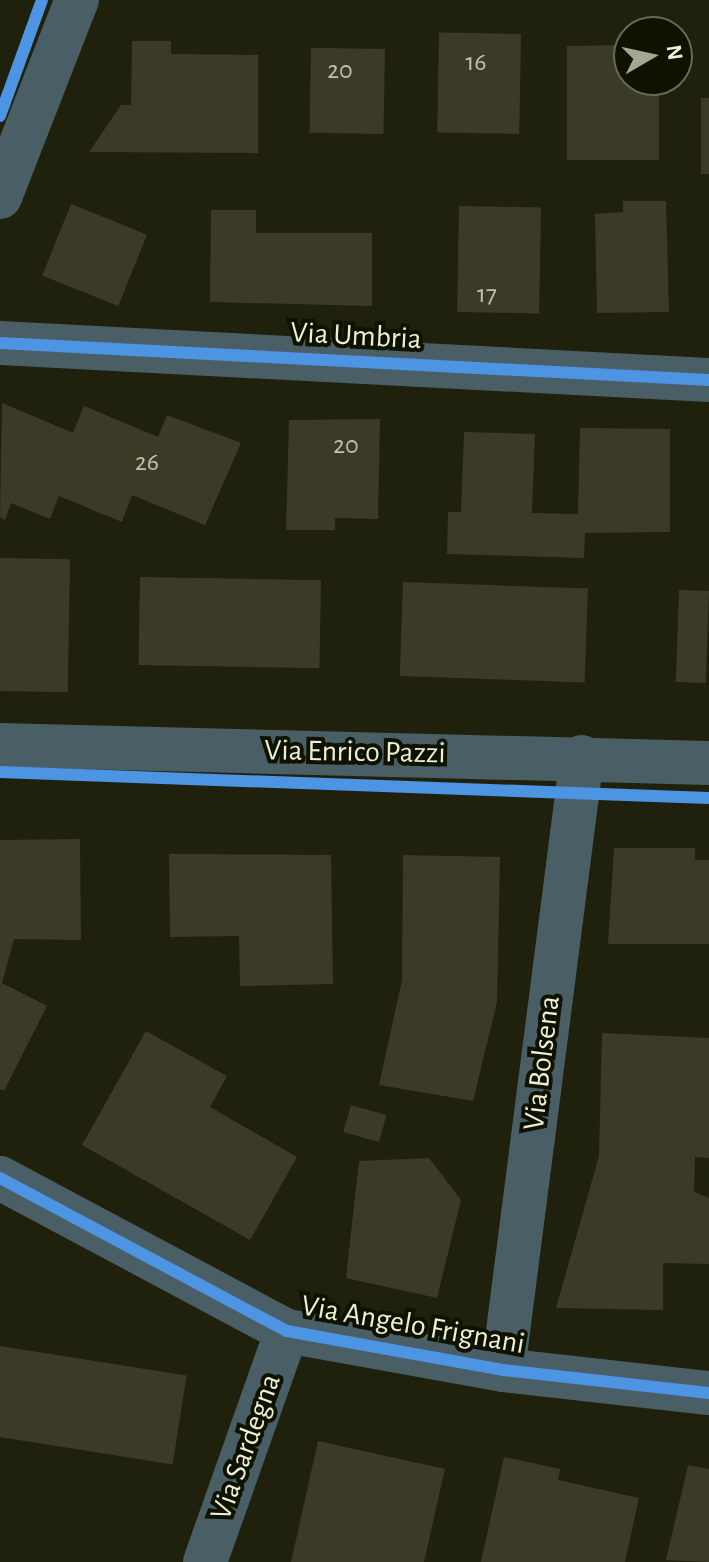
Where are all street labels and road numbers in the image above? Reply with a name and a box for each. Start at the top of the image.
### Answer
street label: Via Umbria [290,315,422,357]
street label: Via Enrico Pazzi [264,732,446,772]
street label: Via Bolsena [516,994,568,1132]
street label: Via Angelo Frignani [298,1288,528,1362]
street label: Via Sardegna [203,1369,289,1525]

